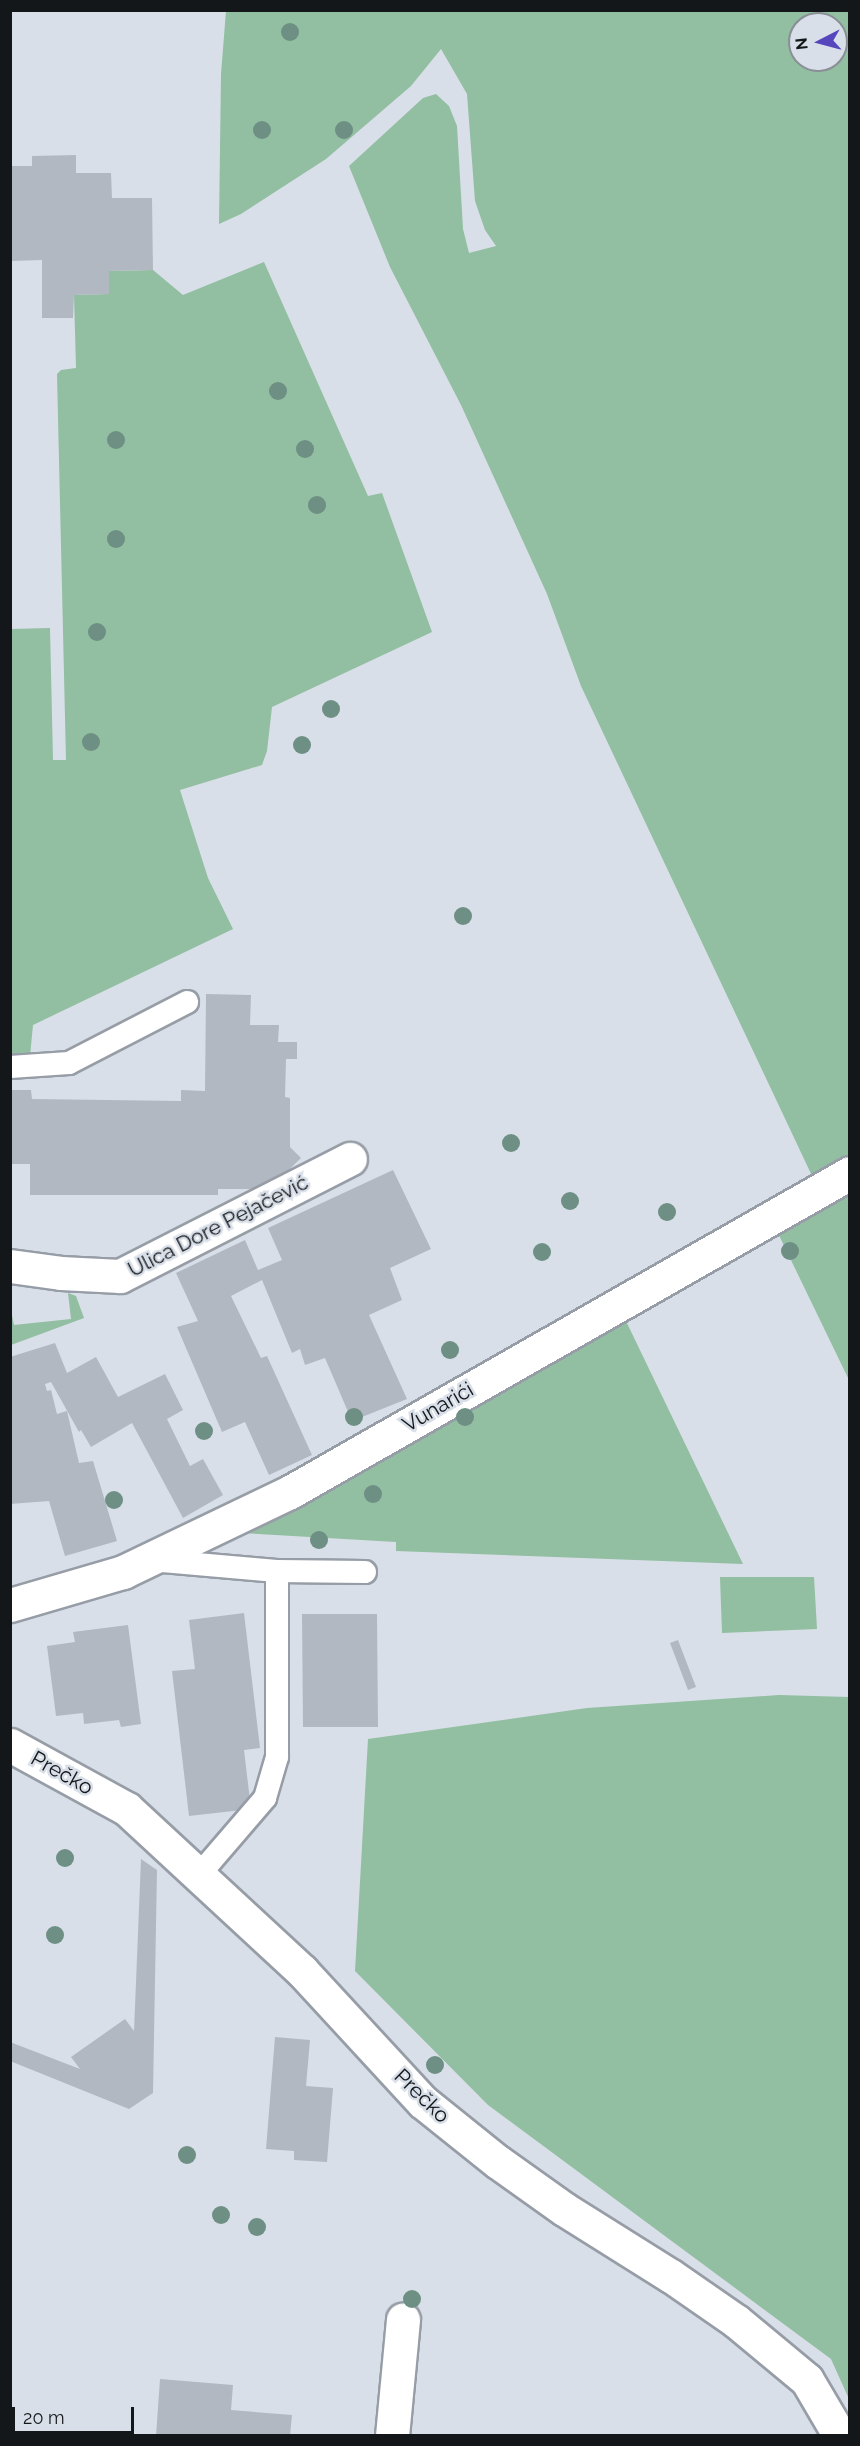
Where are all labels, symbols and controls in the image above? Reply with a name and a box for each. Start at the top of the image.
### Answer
north arrow [788,12,848,72]
text: N [792,37,812,51]
street label: Ulica Dore Pejačević [124,1170,312,1282]
street label: Vunarići [398,1377,478,1437]
street label: Prečko [27,1746,97,1800]
street label: Prečko [389,2064,455,2128]
scale bar [15,2395,136,2433]
text: 20 m [23,2407,65,2428]

